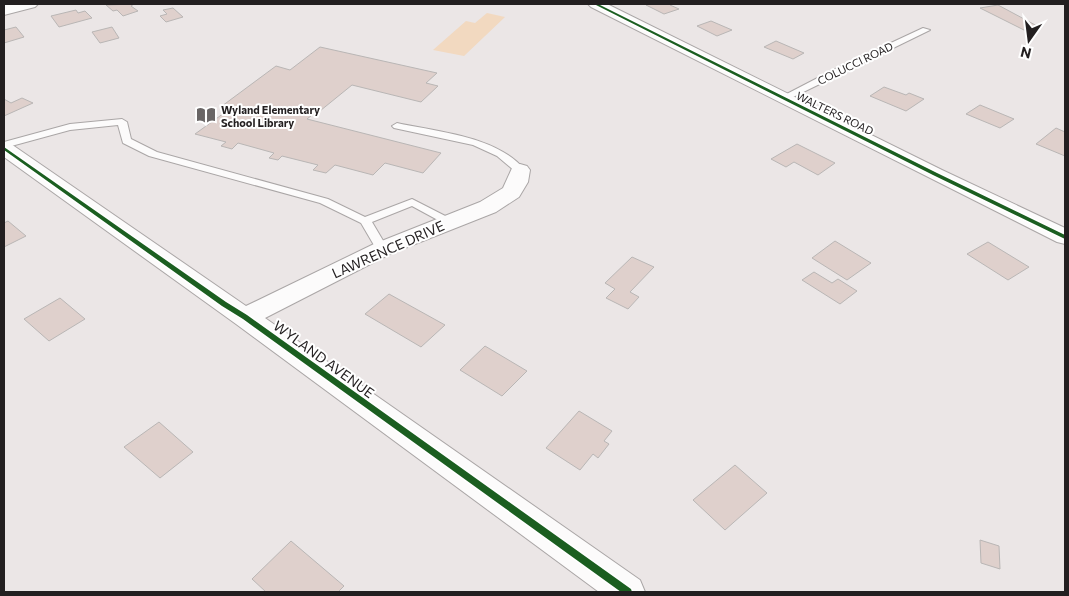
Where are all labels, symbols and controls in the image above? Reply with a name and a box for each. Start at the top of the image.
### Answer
north arrow [1004,15,1054,65]
street label: COLUCCI ROAD [815,39,895,87]
text: N [1019,44,1033,63]
street label: WALTERS ROAD [794,89,876,137]
place label: Wyland Elementary School Library [221,103,320,129]
library icon: Wyland Elementary School Library [195,104,217,126]
street label: LAWRENCE DRIVE [329,217,447,281]
street label: WYLAND AVENUE [270,317,378,401]

